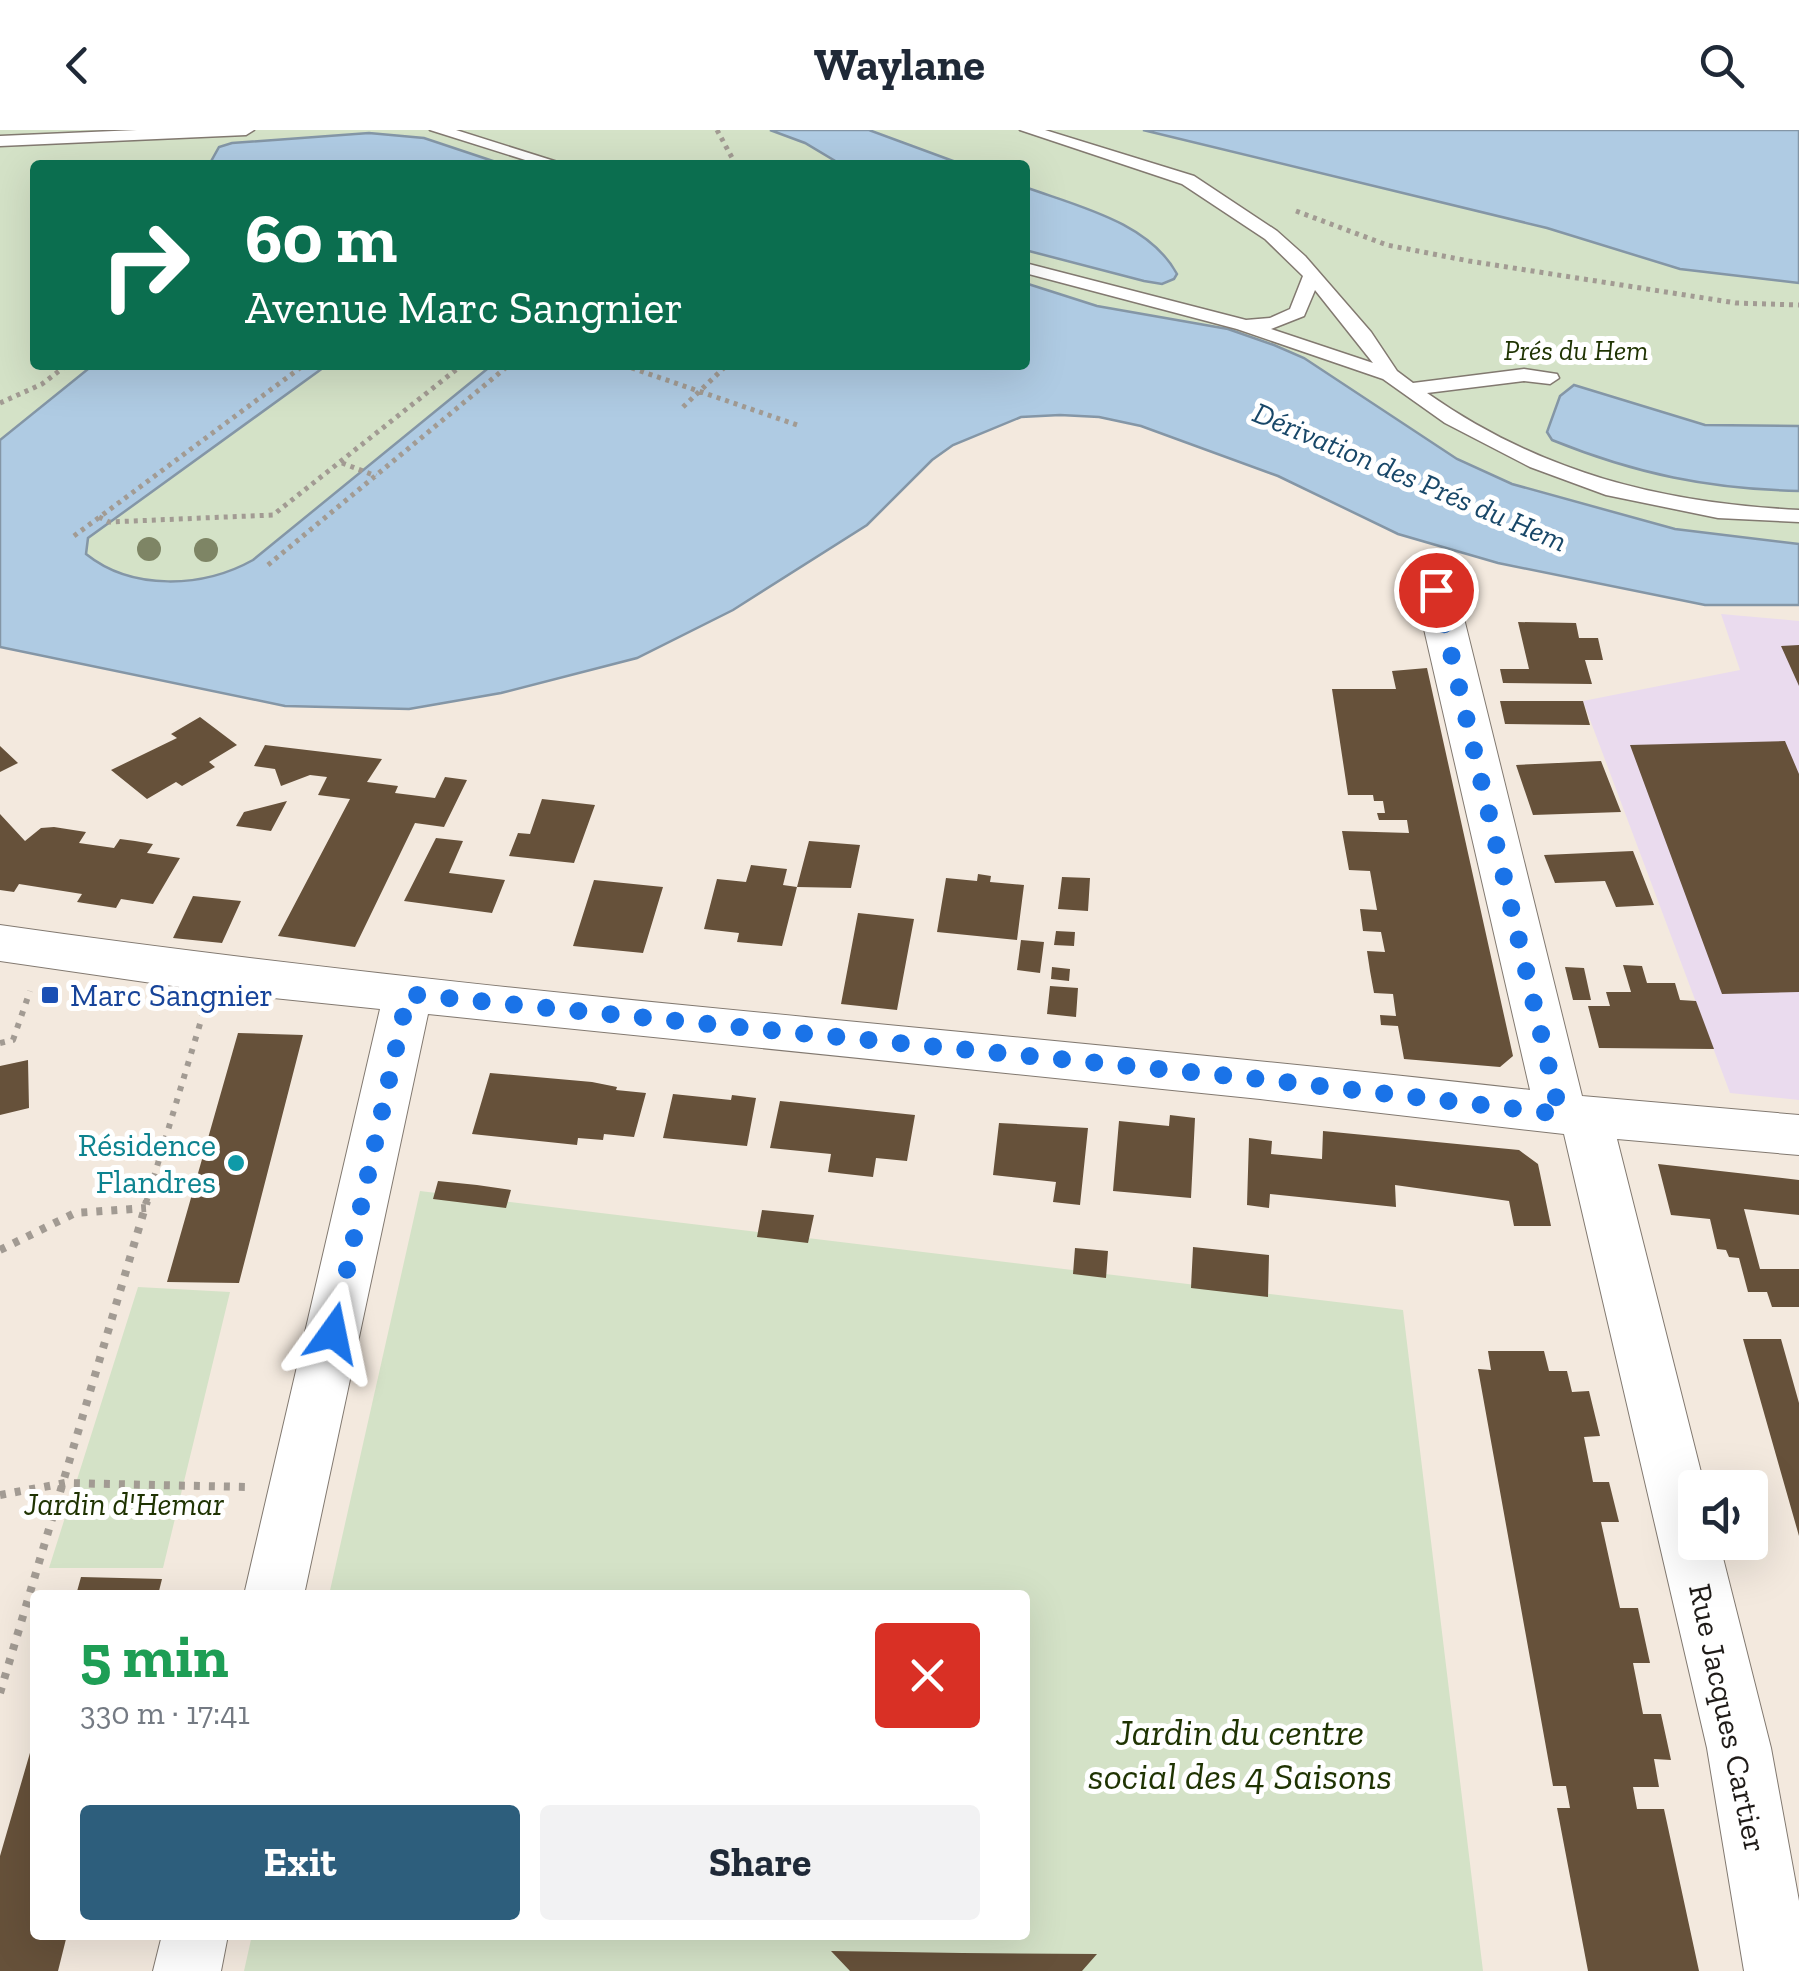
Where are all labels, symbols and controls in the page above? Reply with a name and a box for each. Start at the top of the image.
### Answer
icon: back [50,38,105,93]
text: Waylane [814,38,985,92]
icon: search [1694,38,1749,93]
text: 60 m [245,196,397,280]
icon: right [80,200,210,330]
text: Avenue Marc Sangnier [245,281,683,335]
park label: Prés du Hem [1504,334,1648,367]
water label: Dérivation des Prés du Hem [1248,395,1572,559]
pin [1394,548,1479,633]
icon: arrive [1409,563,1464,618]
place label: Marc Sangnier [70,976,273,1014]
marker: Marc Sangnier [39,984,61,1006]
place label: Résidence Flandres [78,1126,216,1201]
marker: Résidence Flandres [225,1152,247,1174]
position arrow [281,1281,385,1385]
map controls [1678,1470,1768,1560]
button: sound [1678,1470,1768,1560]
park label: Jardin d'Hemar [23,1485,225,1523]
street label: Rue Jacques Cartier [1681,1580,1775,1856]
text: 5 min [80,1620,229,1692]
button: close [875,1623,980,1728]
text: 330 m · 17:41 [80,1694,250,1732]
park label: Jardin du centre social des 4 Saisons [1088,1709,1392,1799]
button: Exit [80,1805,520,1920]
button: Share [540,1805,980,1920]

